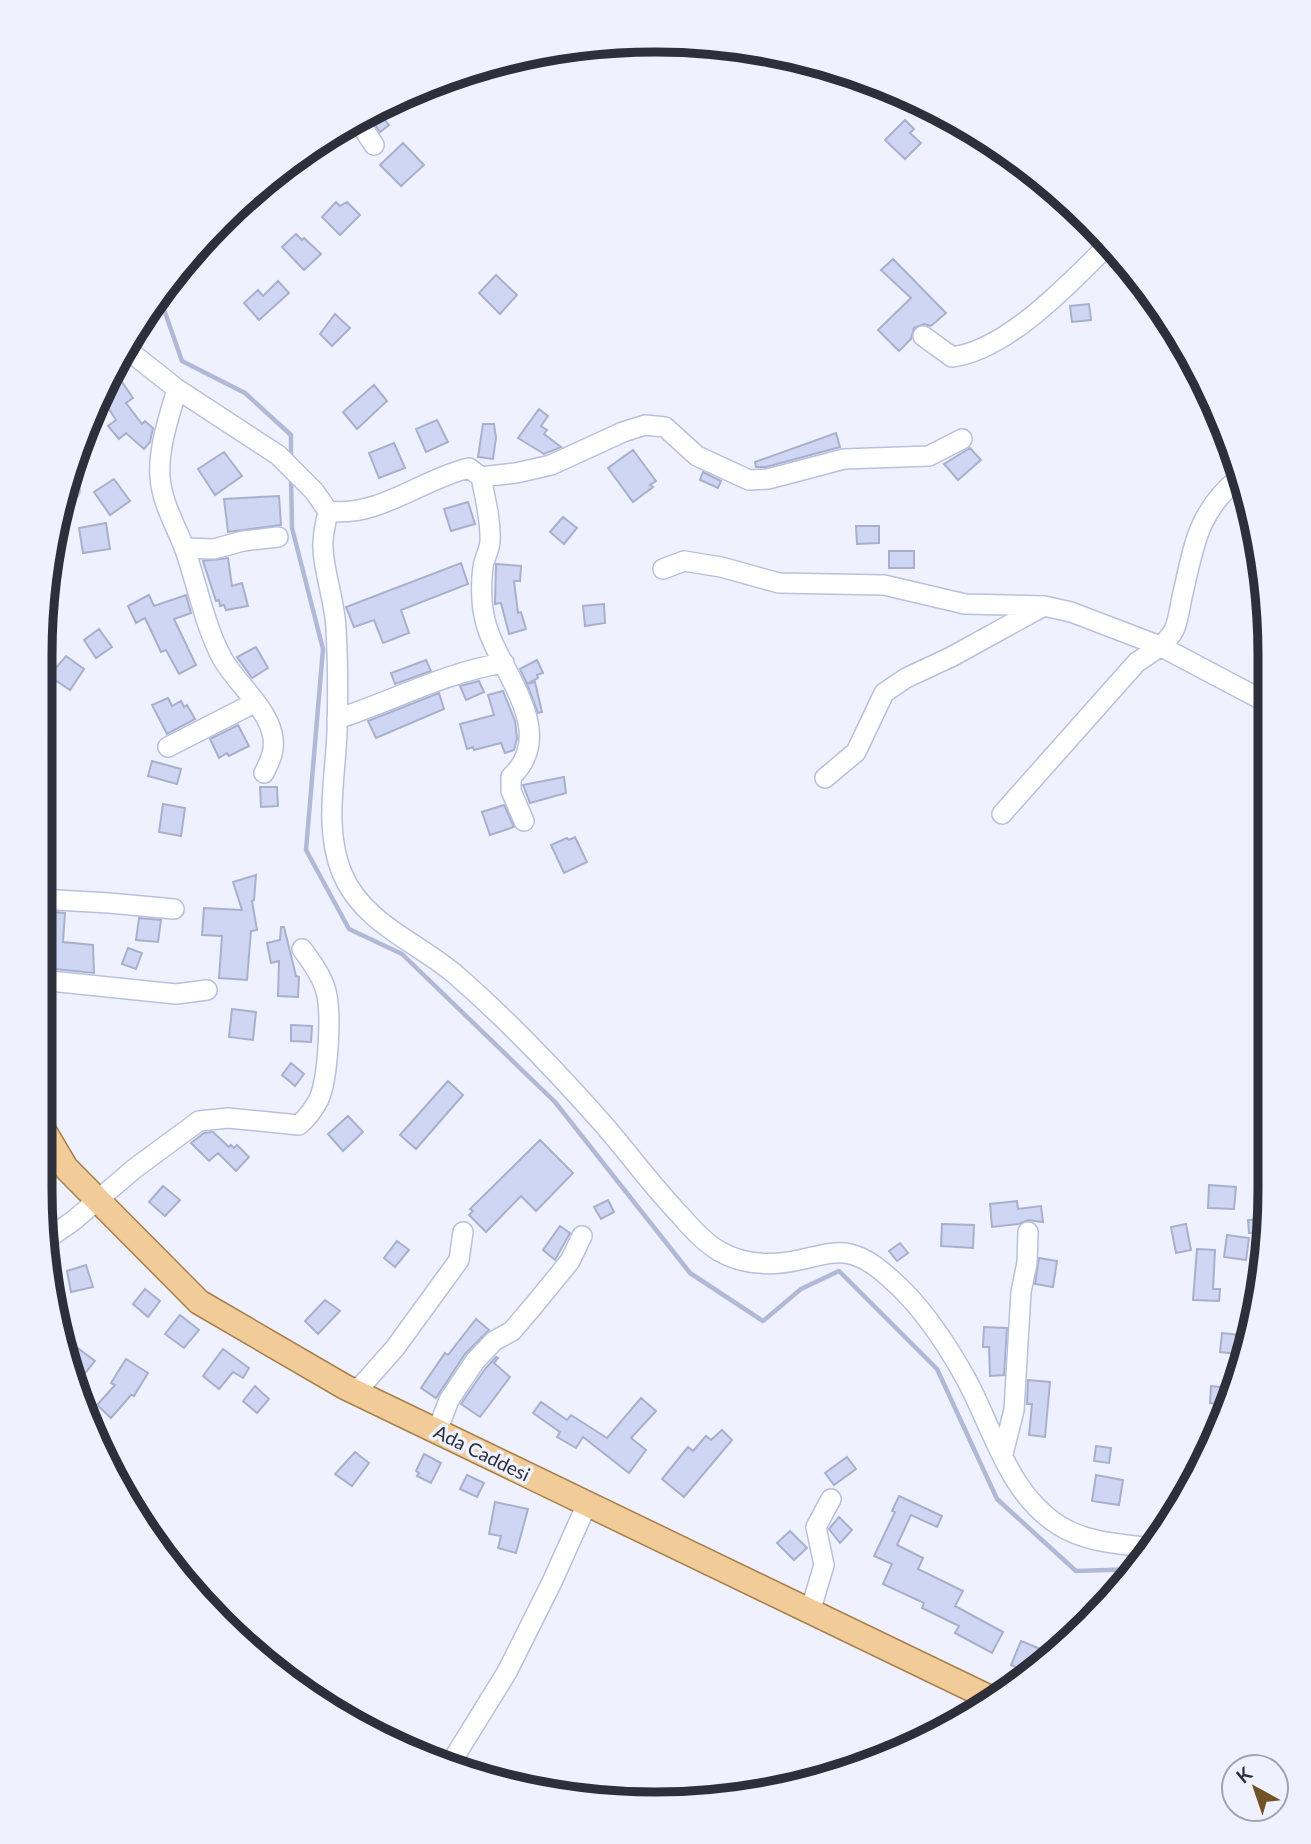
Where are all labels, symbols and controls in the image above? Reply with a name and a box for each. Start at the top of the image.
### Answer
street label: Ada Caddesi [431,1419,534,1486]
north arrow [1220,1753,1290,1823]
text: K [1231,1761,1257,1788]

